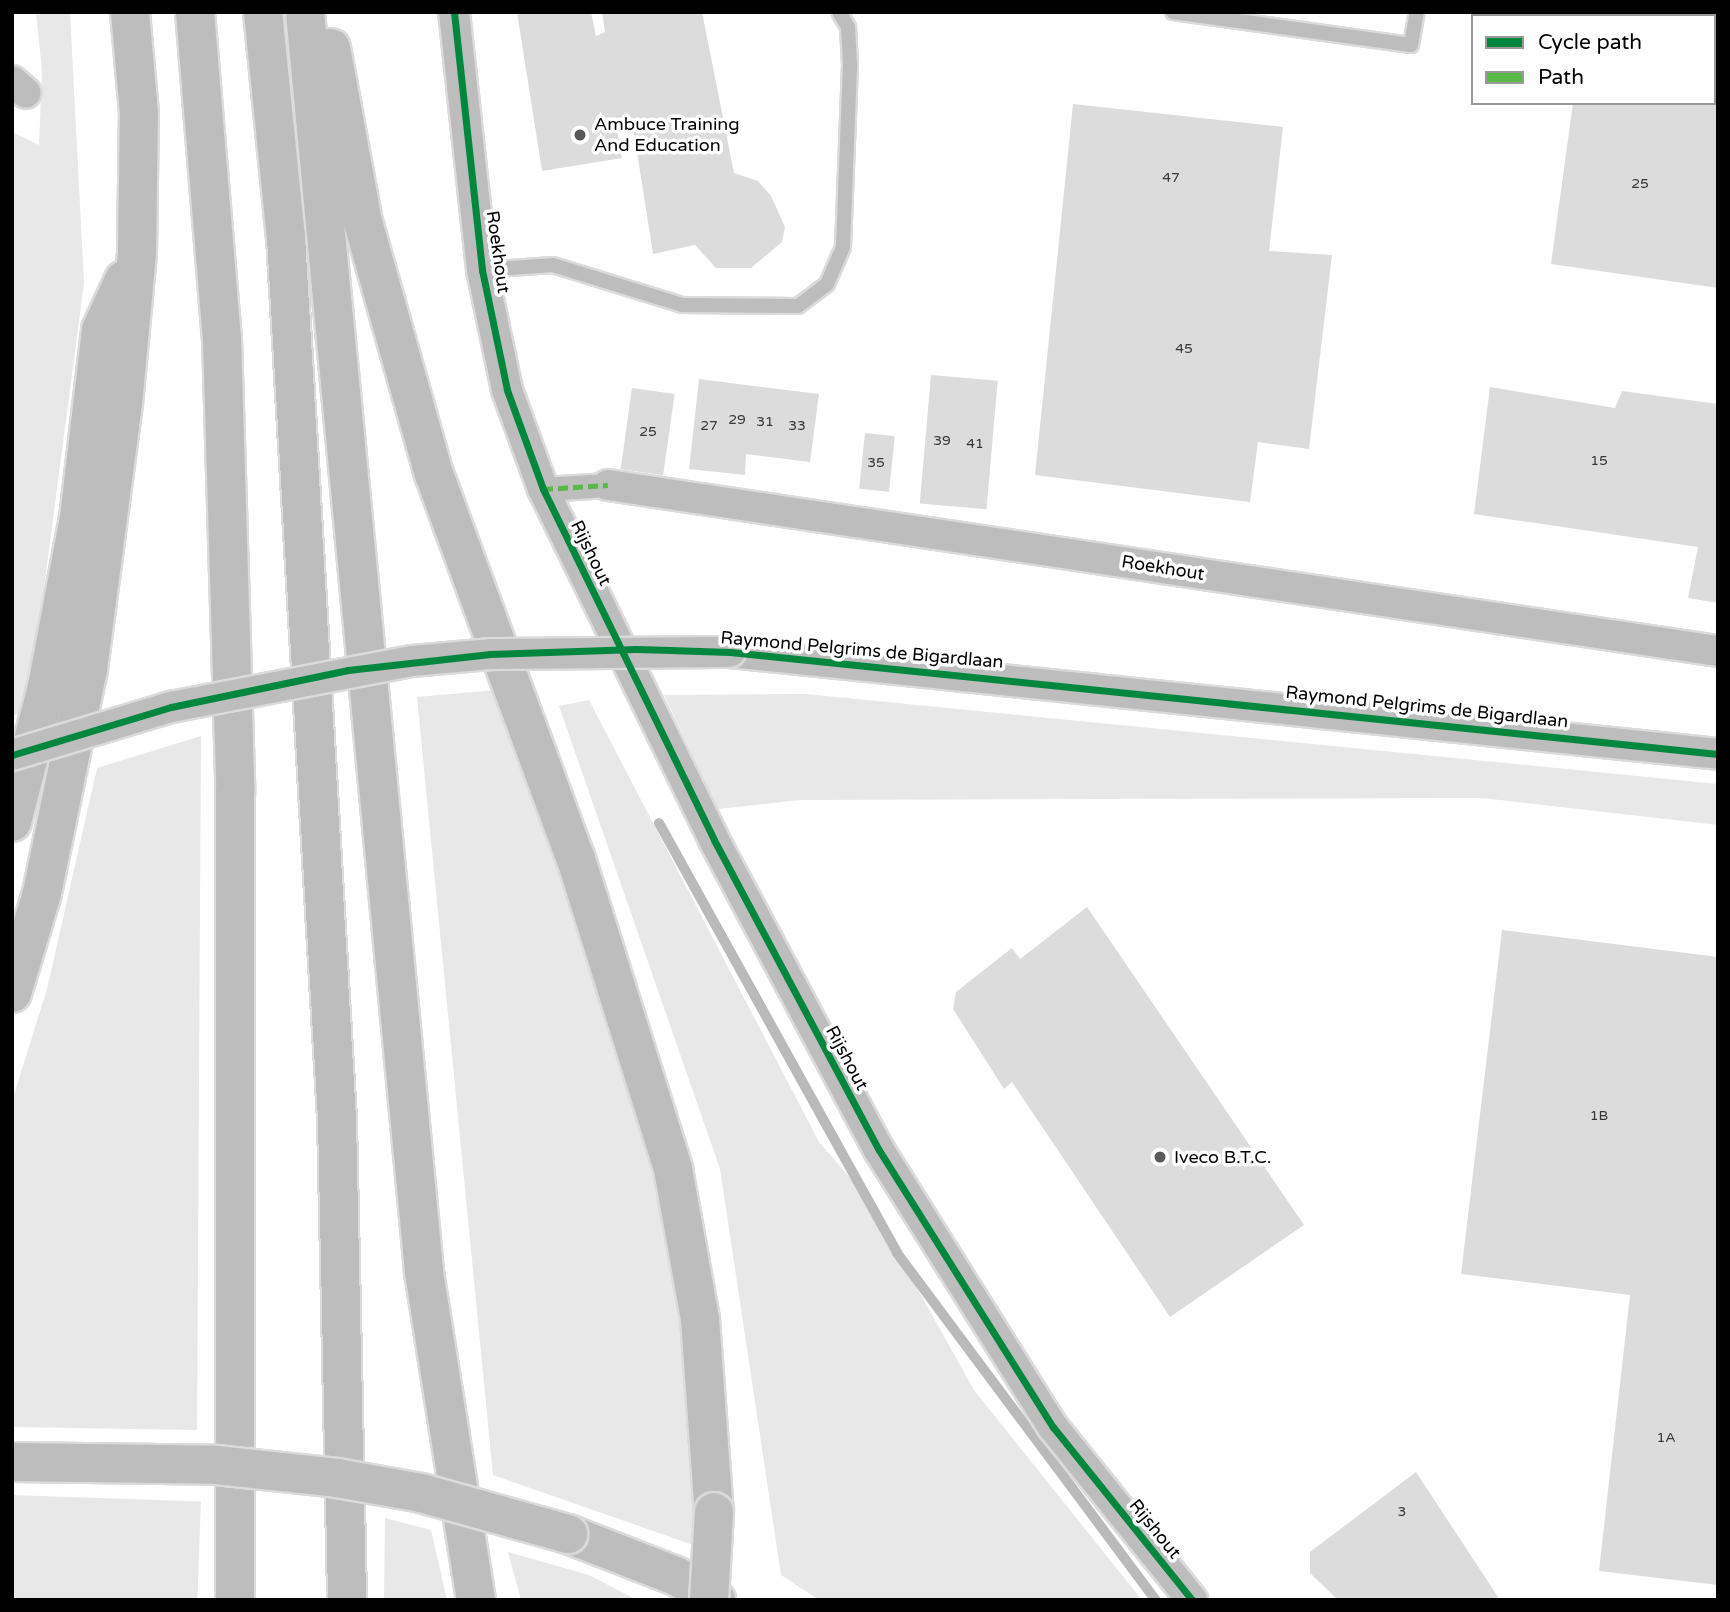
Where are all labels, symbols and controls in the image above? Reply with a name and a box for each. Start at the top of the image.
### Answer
legend [1471,14,1716,105]
text: Cycle path [1538,30,1642,55]
text: Path [1538,65,1584,90]
place label: Ambuce Training And Education [594,114,740,156]
marker: Ambuce Training And Education [572,127,588,143]
house number: 47 [1162,170,1180,186]
house number: 25 [1631,176,1649,192]
street label: Roekhout [481,209,515,295]
house number: 45 [1175,341,1193,357]
house number: 29 [728,412,746,428]
house number: 31 [756,414,774,430]
house number: 27 [700,418,718,434]
house number: 33 [788,418,806,434]
house number: 25 [639,424,657,440]
house number: 39 [933,433,951,449]
house number: 41 [966,436,984,452]
house number: 15 [1590,453,1608,469]
house number: 35 [867,455,885,471]
street label: Rijshout [566,517,616,589]
street label: Roekhout [1120,551,1206,585]
street label: Raymond Pelgrims de Bigardlaan [720,627,1004,673]
street label: Raymond Pelgrims de Bigardlaan [1285,681,1569,733]
street label: Rijshout [821,1022,873,1094]
house number: 1B [1590,1108,1608,1124]
place label: Iveco B.T.C. [1174,1146,1271,1168]
marker: Iveco B.T.C. [1152,1149,1168,1165]
house number: 1A [1656,1430,1676,1446]
street label: Rijshout [1125,1495,1185,1563]
house number: 3 [1398,1504,1406,1520]

